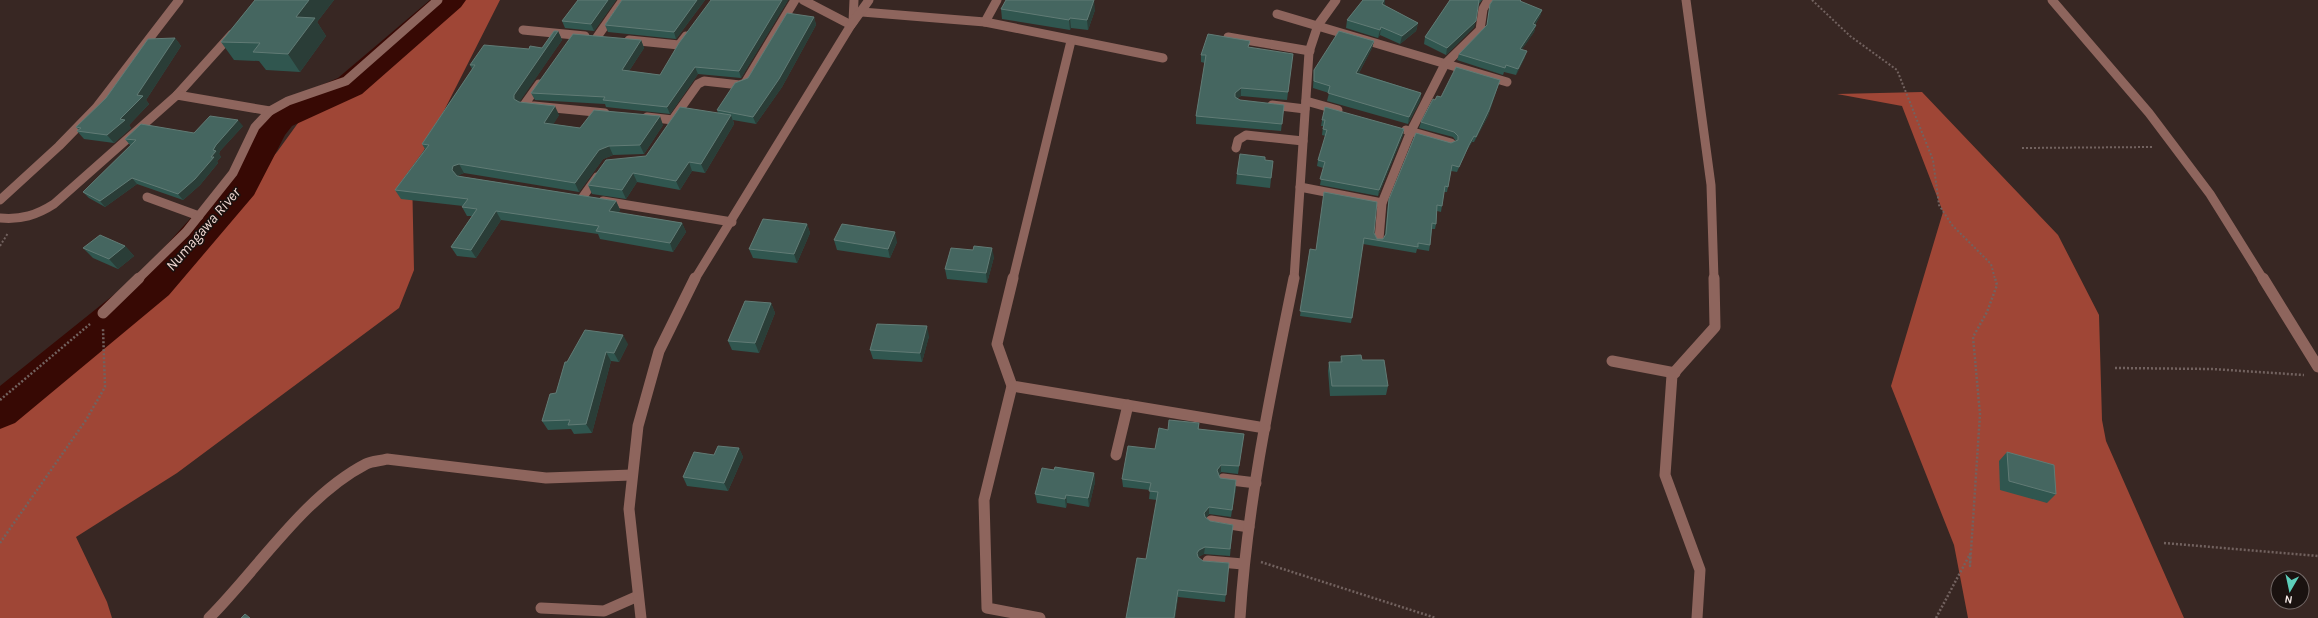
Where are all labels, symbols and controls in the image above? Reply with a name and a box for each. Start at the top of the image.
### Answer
water label: Numagawa River [162,183,245,274]
north arrow [2270,570,2310,610]
text: N [2284,592,2293,606]

